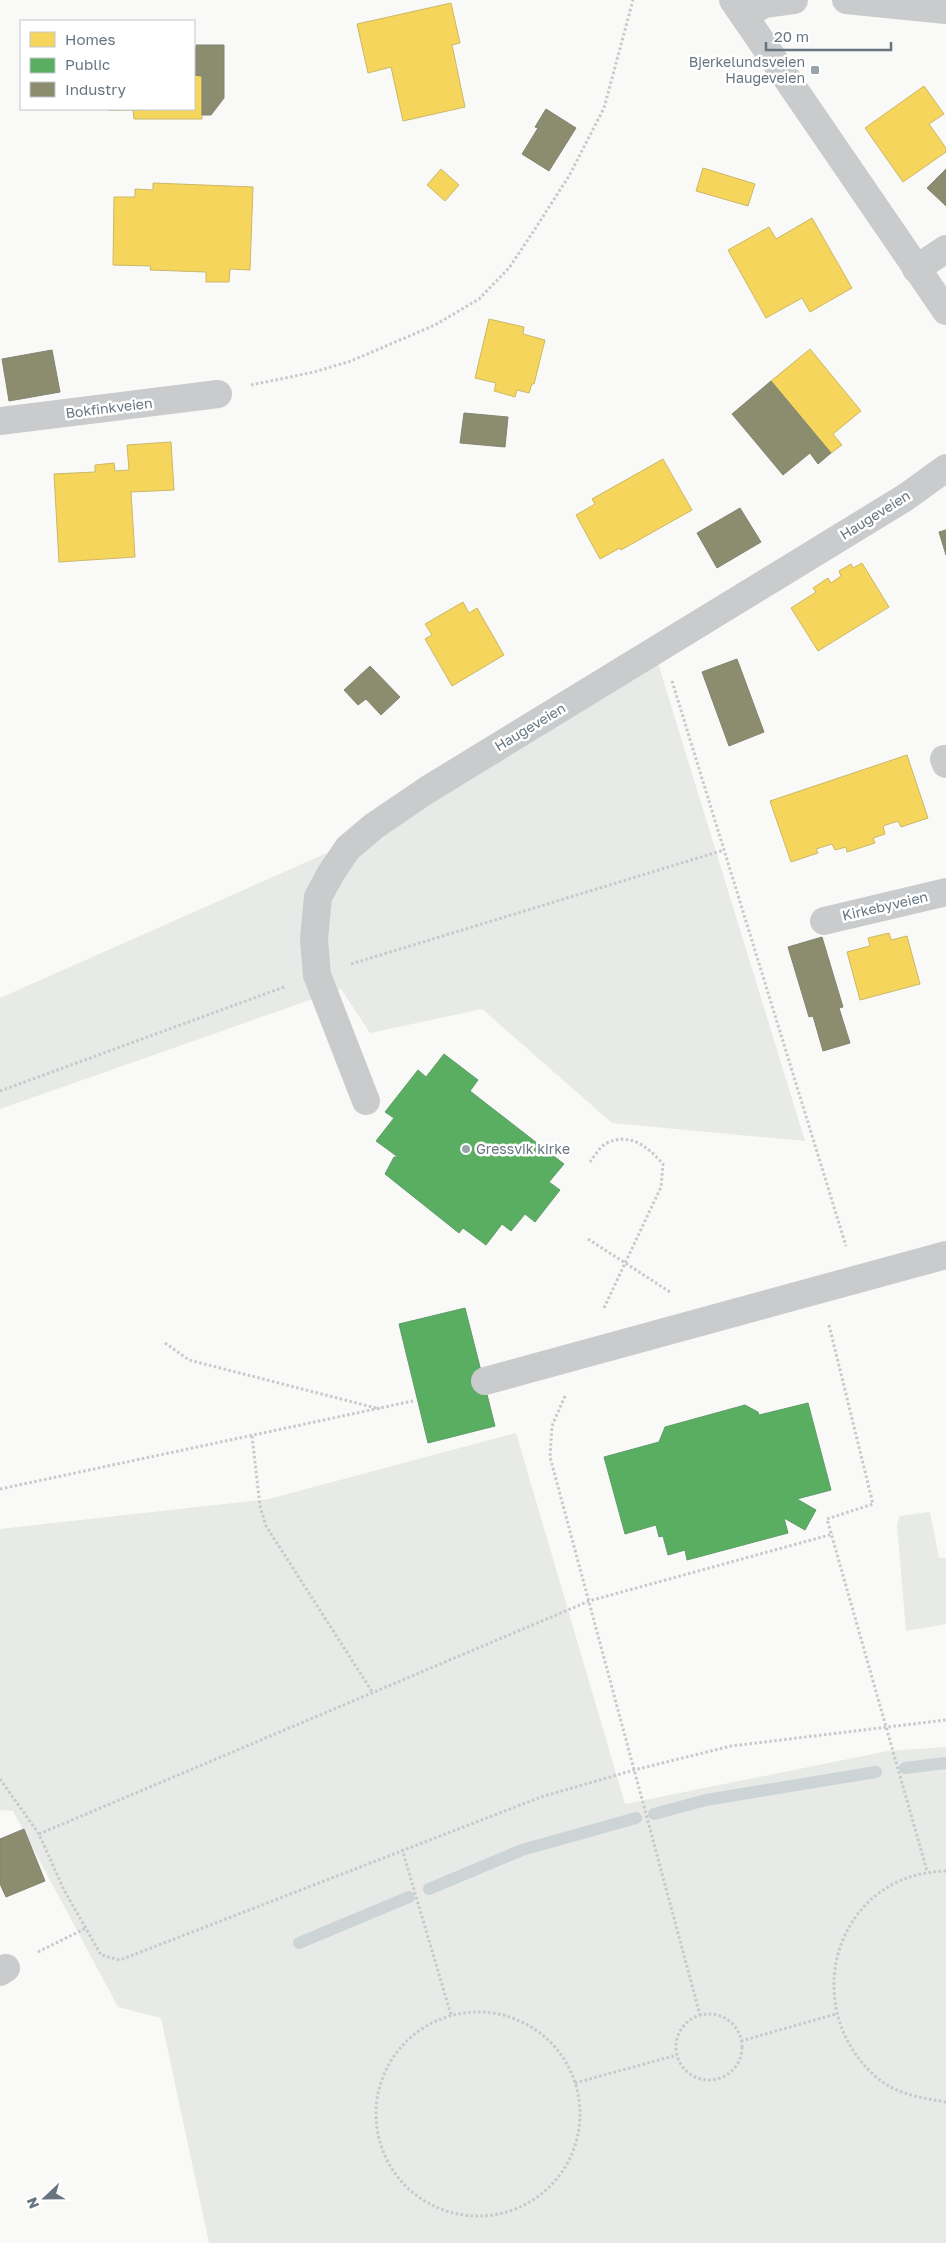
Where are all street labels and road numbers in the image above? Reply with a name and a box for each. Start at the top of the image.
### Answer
street label: Bokfinkveien [65,394,153,421]
street label: Haugeveien [836,486,913,543]
street label: Haugeveien [491,699,568,754]
street label: Kirkebyveien [840,887,929,924]

